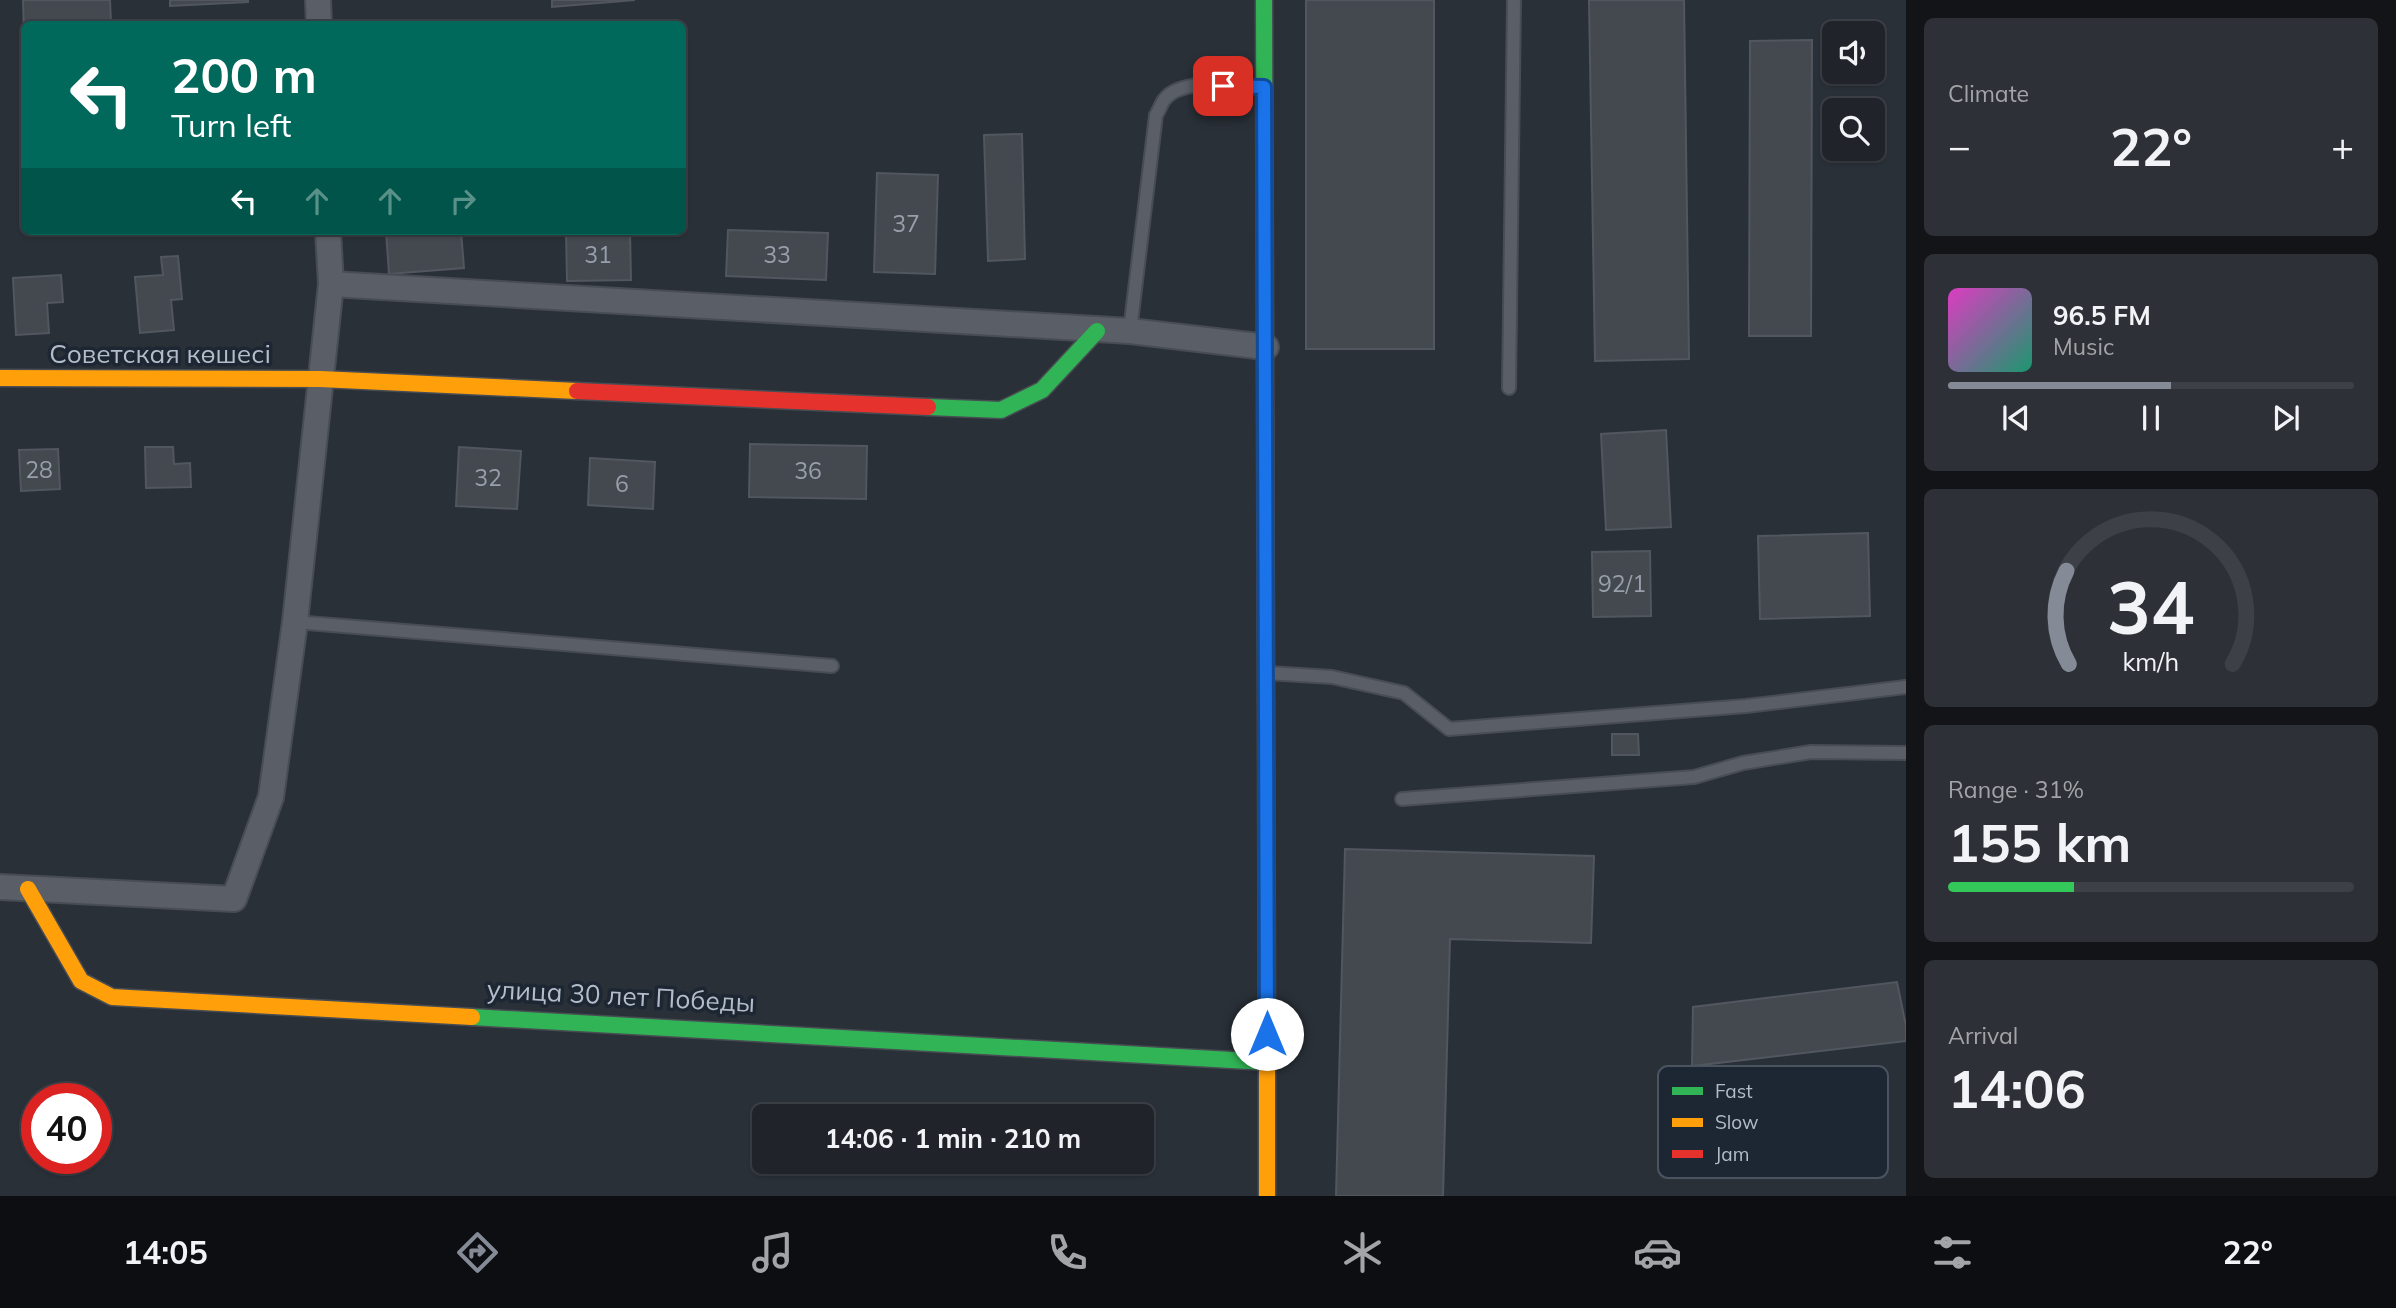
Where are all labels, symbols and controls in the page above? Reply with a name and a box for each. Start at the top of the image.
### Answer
map controls [1822,21,1885,161]
button: sound [1822,21,1885,84]
text: 200 m [171,44,317,105]
icon: left [56,49,147,140]
pin [1193,56,1253,116]
icon: arrive [1204,67,1242,105]
text: Climate [1948,79,2029,108]
button: search [1822,98,1885,161]
text: Turn left [171,105,291,145]
text: 22° [2110,114,2192,179]
text: − [1948,122,1971,170]
text: + [2331,122,2354,170]
icon: left [225,182,263,220]
icon: ahead [298,182,336,220]
icon: ahead [371,182,409,220]
icon: right [444,182,482,220]
house number: 37 [892,209,920,238]
house number: 31 [584,240,612,269]
house number: 33 [763,240,791,269]
text: 96.5 FM [2053,299,2151,332]
text: Music [2053,332,2114,361]
street label: Советская көшесі [49,337,271,370]
icon: previous [1997,399,2035,437]
icon: pause [2132,399,2170,437]
icon: next [2267,399,2305,437]
house number: 28 [25,455,53,484]
house number: 36 [794,456,822,485]
house number: 32 [474,463,502,492]
house number: 6 [615,469,629,498]
text: 34 [2107,561,2195,652]
house number: 92/1 [1598,569,1646,598]
text: km/h [2123,646,2179,677]
text: Range · 31% [1948,775,2084,804]
text: 155 km [1948,810,2131,875]
street label: улица 30 лет Победы [486,972,756,1019]
position arrow [1230,997,1304,1071]
text: Arrival [1948,1021,2018,1050]
text: 14:06 [1948,1056,2086,1121]
legend [1658,1066,1888,1178]
text: Fast [1715,1079,1753,1103]
speed limit sign: 40 [21,1083,112,1174]
text: Slow [1715,1110,1759,1134]
text: 14:06 · 1 min · 210 m [825,1122,1081,1155]
text: Jam [1715,1142,1749,1166]
icon: directions [453,1228,502,1277]
icon: music [748,1228,797,1277]
icon: phone [1043,1228,1092,1277]
icon: climate [1338,1228,1387,1277]
icon: car [1633,1228,1682,1277]
icon: filters [1928,1228,1977,1277]
text: 14:05 [123,1232,208,1272]
text: 22° [2222,1232,2273,1272]

